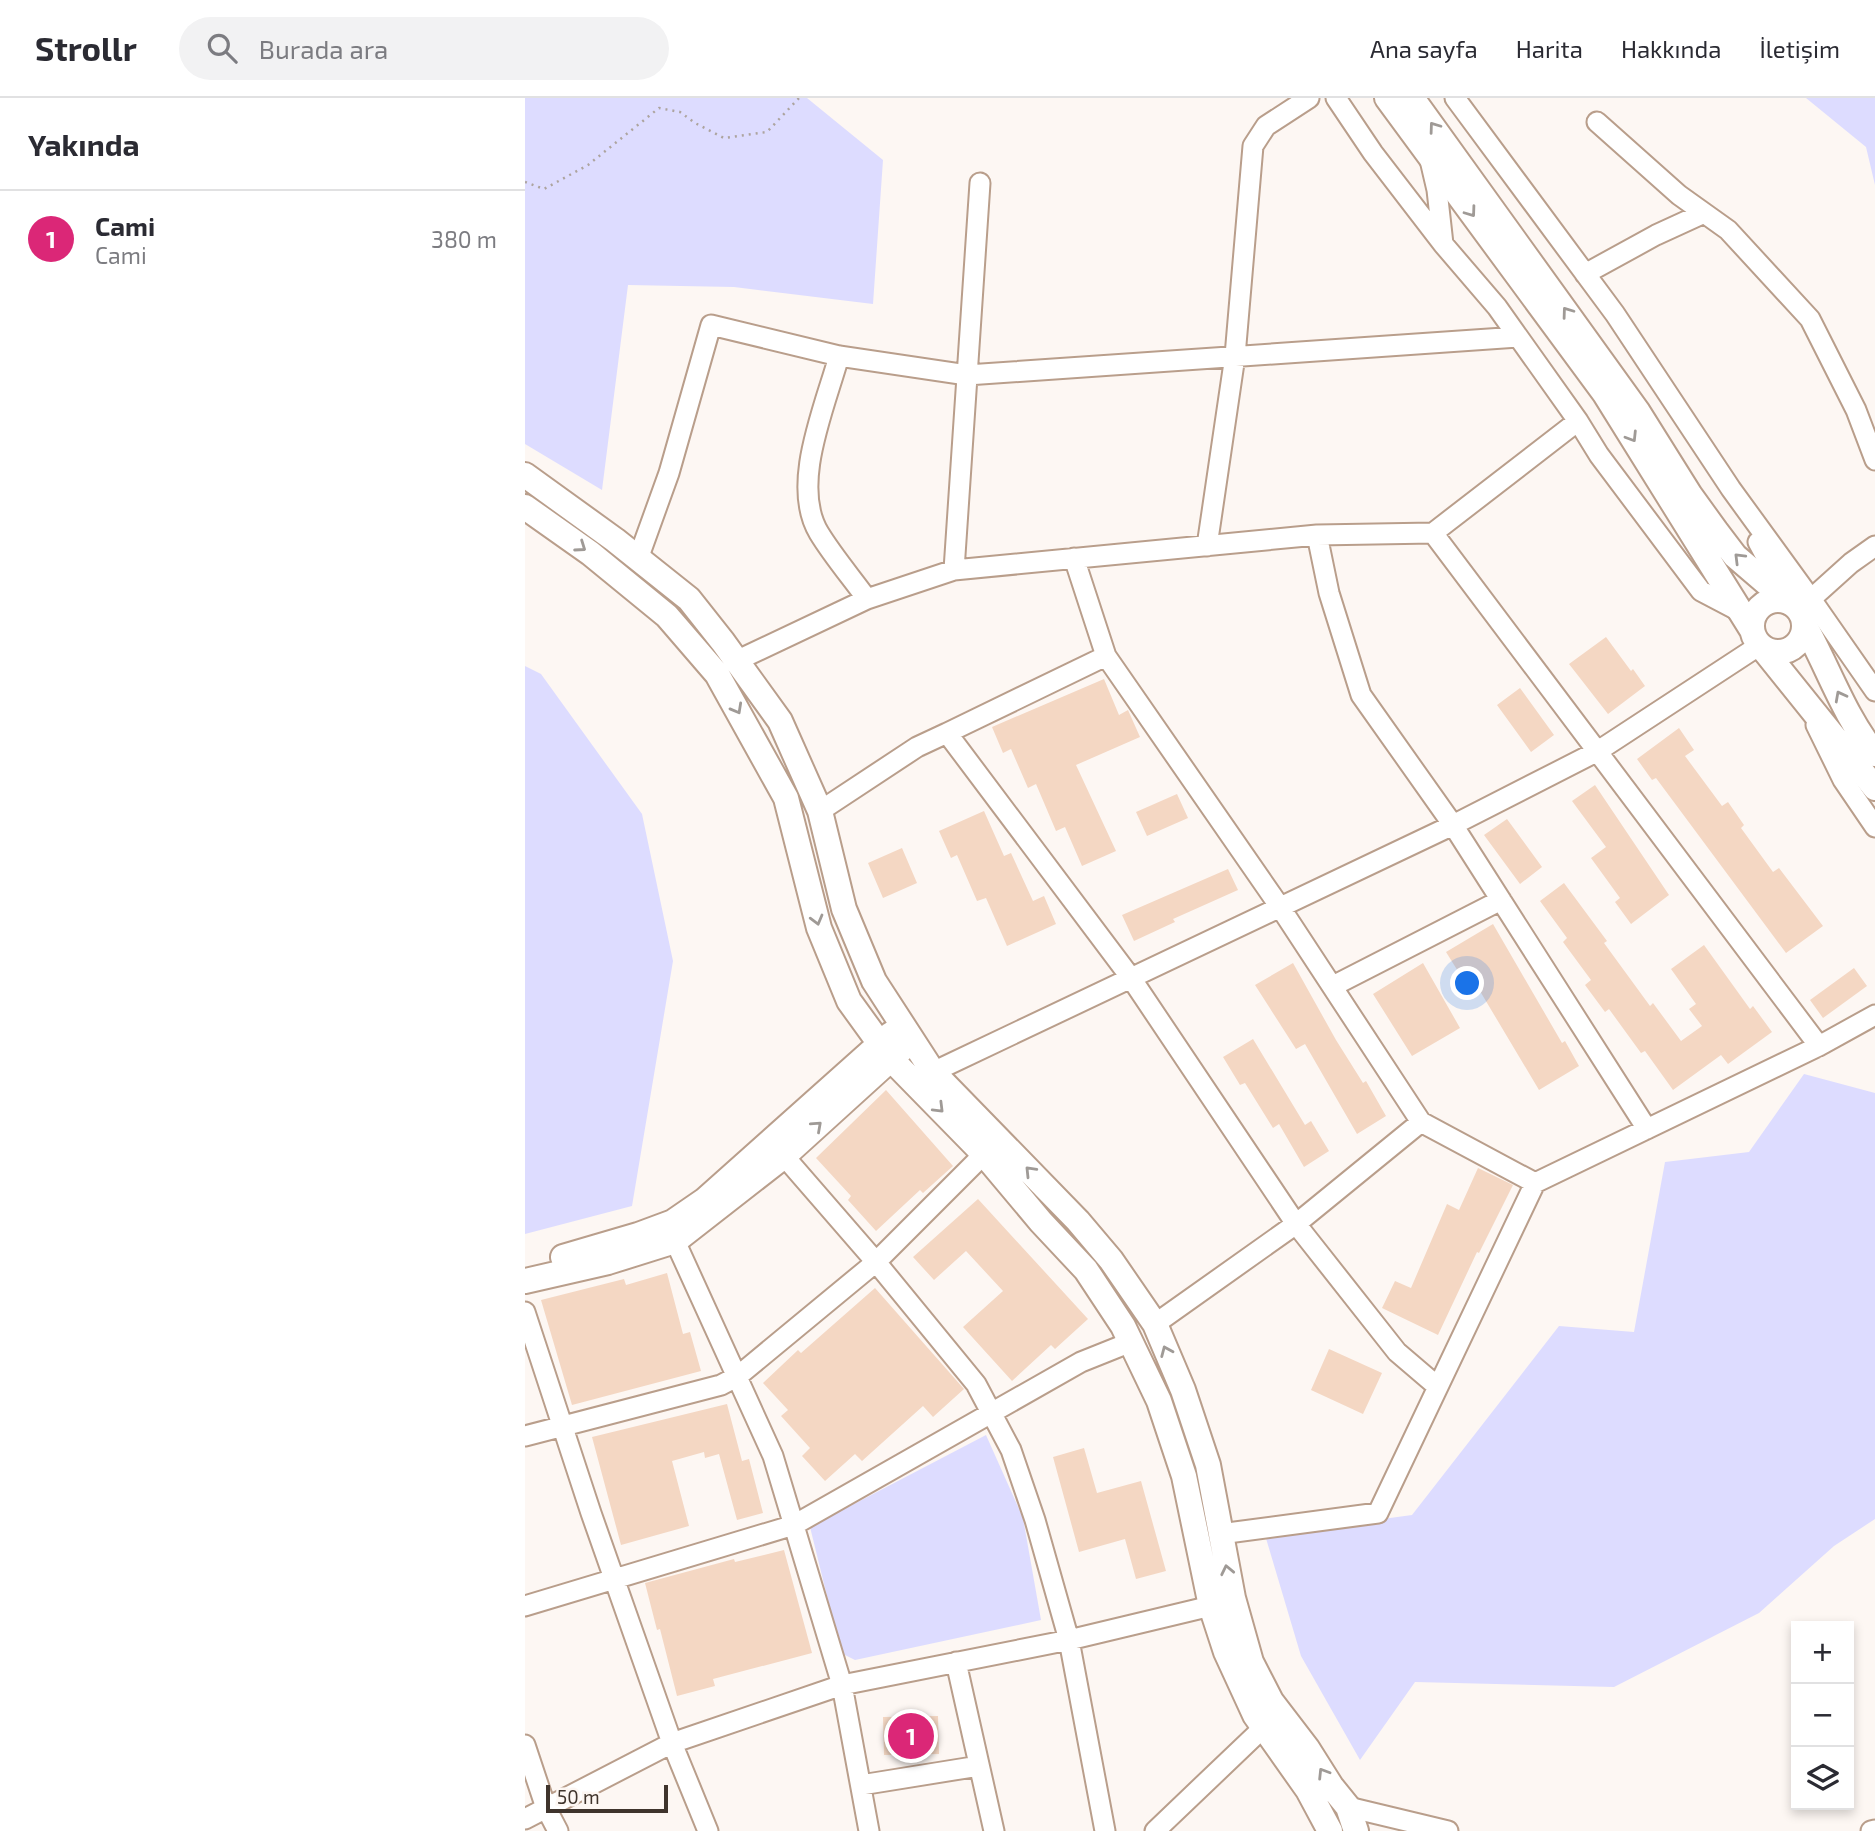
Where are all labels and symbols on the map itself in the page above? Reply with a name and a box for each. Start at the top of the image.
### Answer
one-way arrow [1430,123,1442,135]
one-way arrow [1463,204,1475,217]
one-way arrow [1562,307,1575,320]
one-way arrow [1623,429,1636,442]
one-way arrow [573,538,586,551]
one-way arrow [1734,554,1747,567]
one-way arrow [1834,691,1848,703]
one-way arrow [729,702,742,714]
one-way arrow [809,914,823,926]
your location [1450,966,1484,1000]
one-way arrow [930,1100,943,1113]
one-way arrow [809,1122,822,1134]
one-way arrow [1026,1166,1039,1179]
one-way arrow [1161,1346,1175,1358]
one-way arrow [1221,1564,1236,1576]
pin: 1 [888,1710,934,1762]
one-way arrow [1318,1767,1331,1780]
scale bar [546,1782,669,1814]

